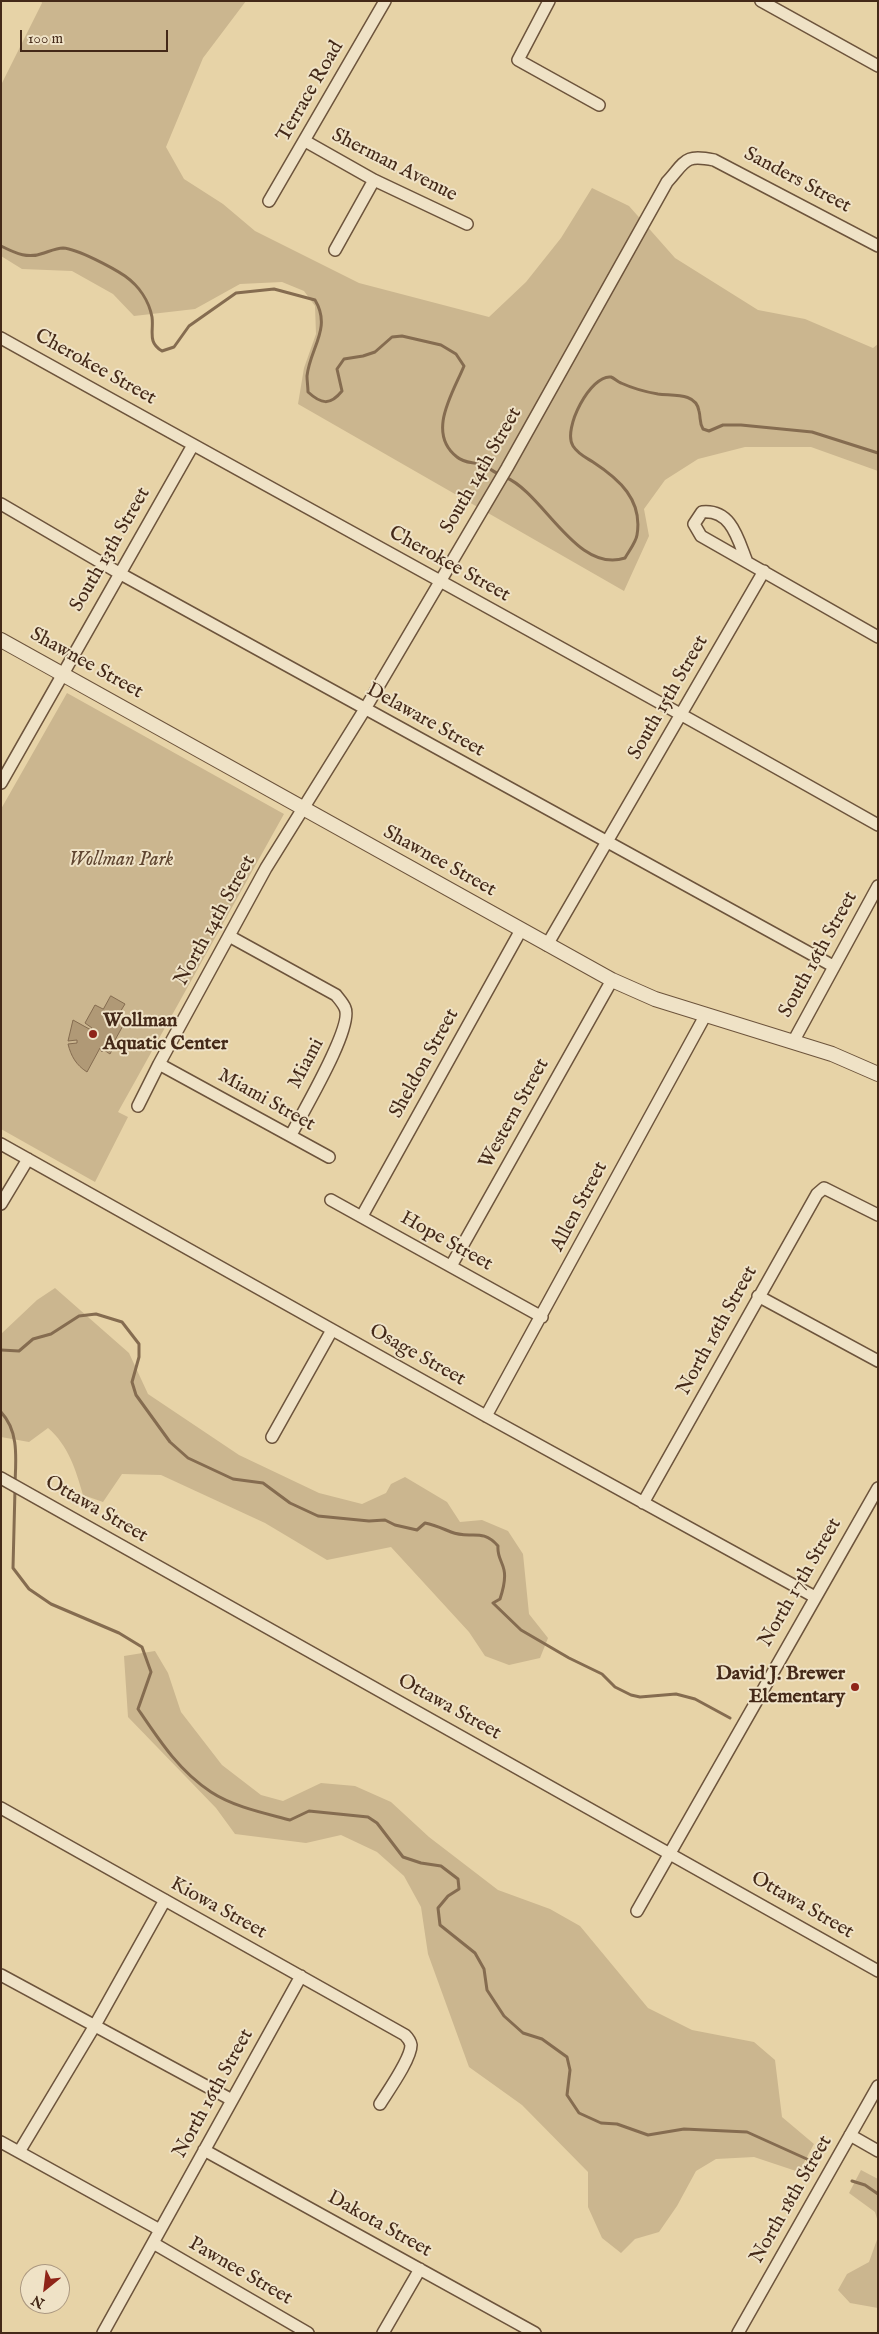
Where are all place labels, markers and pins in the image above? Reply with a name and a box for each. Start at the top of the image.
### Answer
place label: Wollman Aquatic Center [103,1010,228,1057]
marker: Wollman Aquatic Center [87,1028,99,1040]
place label: David J. Brewer Elementary [716,1663,845,1710]
marker: David J. Brewer Elementary [849,1681,861,1693]

